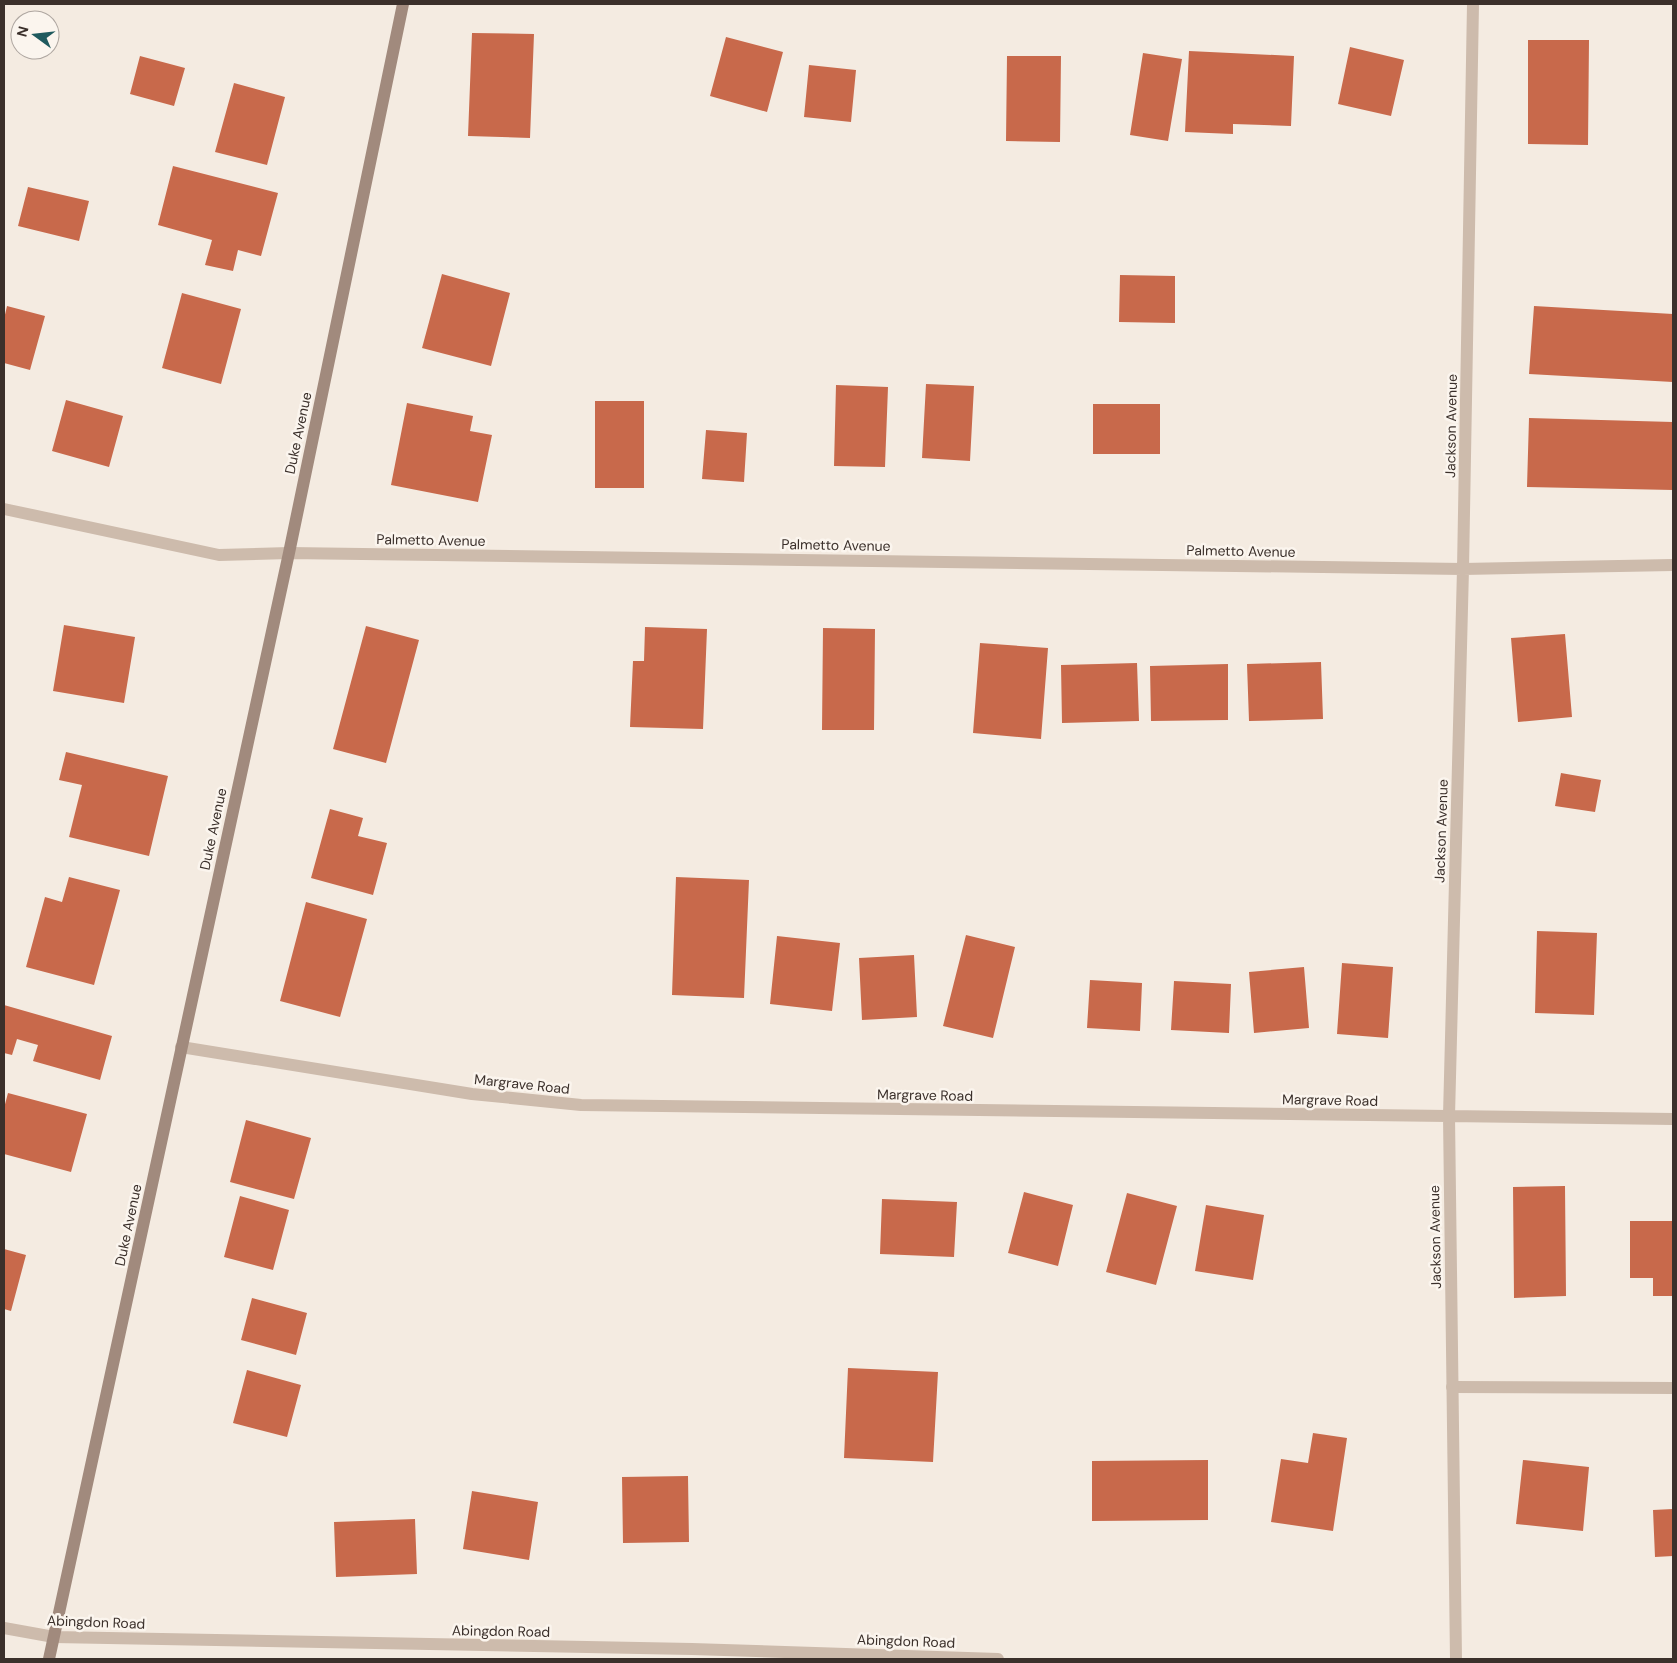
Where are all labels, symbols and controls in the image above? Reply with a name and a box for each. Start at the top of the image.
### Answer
north arrow [10,10,60,60]
text: N [12,24,32,39]
street label: Jackson Avenue [1441,374,1461,478]
street label: Duke Avenue [281,390,315,476]
street label: Palmetto Avenue [376,530,486,550]
street label: Palmetto Avenue [781,535,891,555]
street label: Palmetto Avenue [1186,541,1296,561]
street label: Jackson Avenue [1430,779,1452,883]
street label: Duke Avenue [196,786,230,872]
street label: Margrave Road [473,1070,571,1098]
street label: Margrave Road [877,1085,973,1105]
street label: Margrave Road [1282,1090,1378,1110]
street label: Duke Avenue [111,1182,145,1268]
street label: Jackson Avenue [1425,1185,1445,1289]
street label: Abingdon Road [47,1611,145,1633]
street label: Abingdon Road [452,1621,550,1641]
street label: Abingdon Road [857,1630,955,1652]

